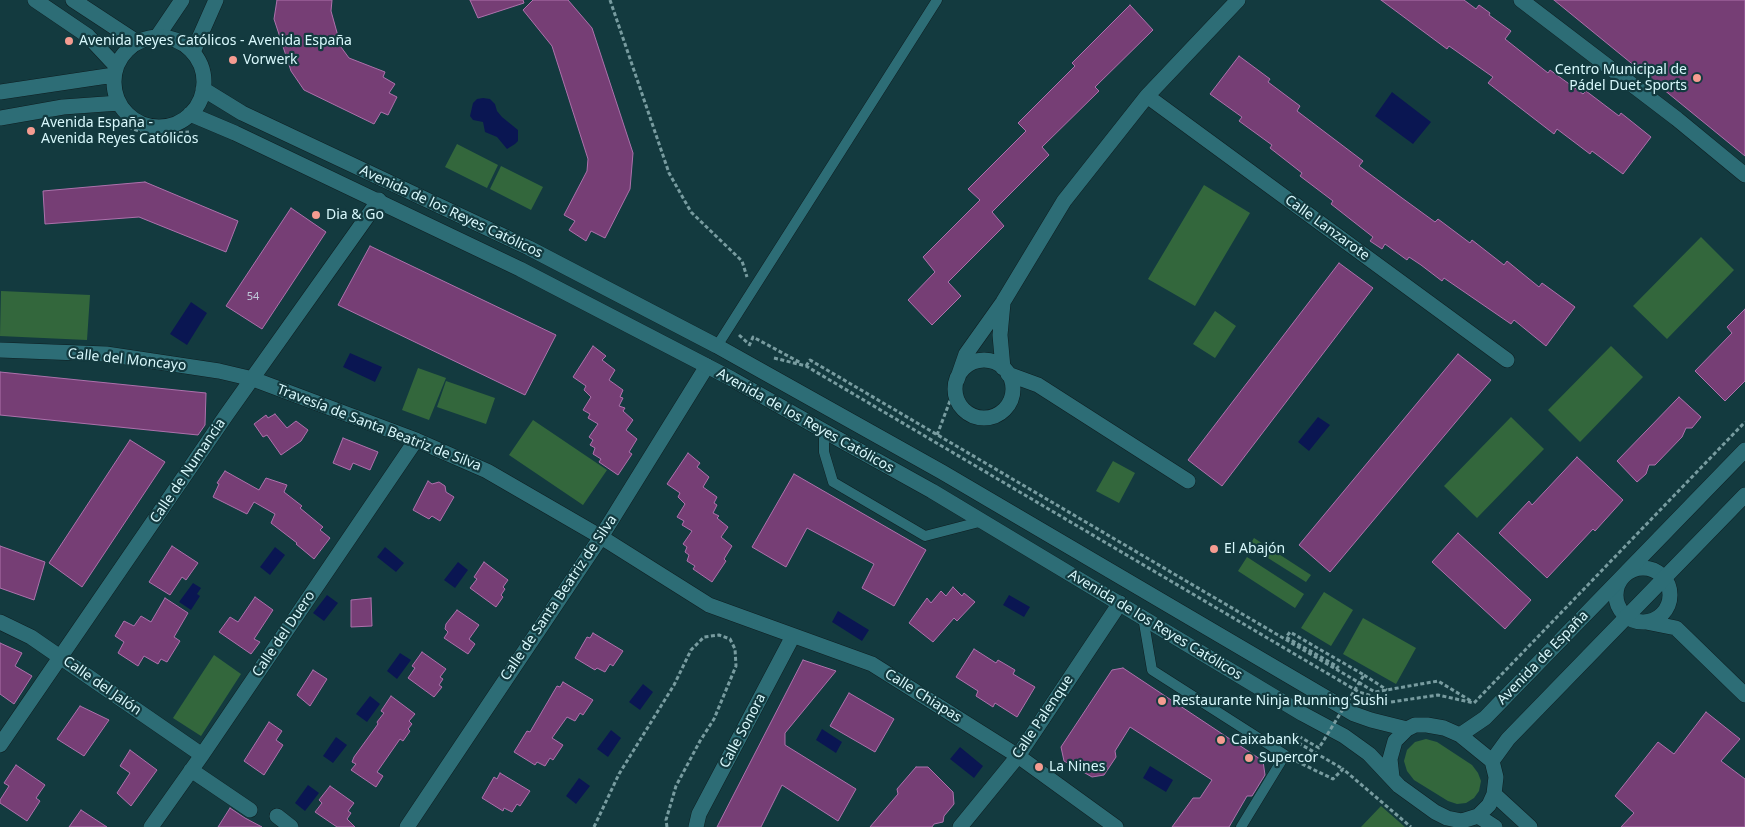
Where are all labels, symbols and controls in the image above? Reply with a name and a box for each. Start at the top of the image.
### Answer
place label: Avenida Reyes Católicos - Avenida España [79,33,352,49]
marker: Avenida Reyes Católicos - Avenida España [63,35,75,47]
place label: Vorwerk [243,52,298,68]
marker: Vorwerk [227,54,239,66]
place label: Centro Municipal de Pádel Duet Sports [1555,62,1687,94]
marker: Centro Municipal de Pádel Duet Sports [1691,72,1703,84]
place label: Avenida España - Avenida Reyes Católicos [41,115,198,148]
marker: Avenida España - Avenida Reyes Católicos [25,125,37,137]
street label: Avenida de los Reyes Católicos [357,162,545,262]
street label: Calle Lanzarote [1281,192,1373,264]
place label: Dia & Go [326,207,384,223]
marker: Dia & Go [310,209,322,221]
house number: 54 [247,290,259,304]
street label: Calle del Moncayo [67,345,187,375]
street label: Avenida de los Reyes Católicos [713,365,897,477]
street label: Travesía de Santa Beatriz de Silva [274,381,484,475]
street label: Calle de Numancia [147,415,229,527]
street label: Calle de Santa Beatriz de Silva [497,512,621,684]
place label: El Abajón [1224,541,1285,557]
marker: El Abajón [1208,543,1220,555]
street label: Avenida de los Reyes Católicos [1065,566,1245,684]
street label: Calle del Duero [249,588,319,680]
street label: Avenida de España [1494,608,1592,708]
street label: Calle del Jalón [60,653,144,719]
street label: Calle Chiapas [881,666,965,726]
street label: Calle Palenque [1009,672,1077,762]
street label: Calle Sonora [716,691,770,771]
place label: Restaurante Ninja Running Sushi [1172,693,1388,709]
marker: Restaurante Ninja Running Sushi [1156,695,1168,707]
place label: Caixabank [1231,732,1299,748]
marker: Caixabank [1215,734,1227,746]
place label: Supercor [1259,750,1318,766]
marker: Supercor [1243,752,1255,764]
place label: La Nines [1049,759,1105,775]
marker: La Nines [1033,761,1045,773]

